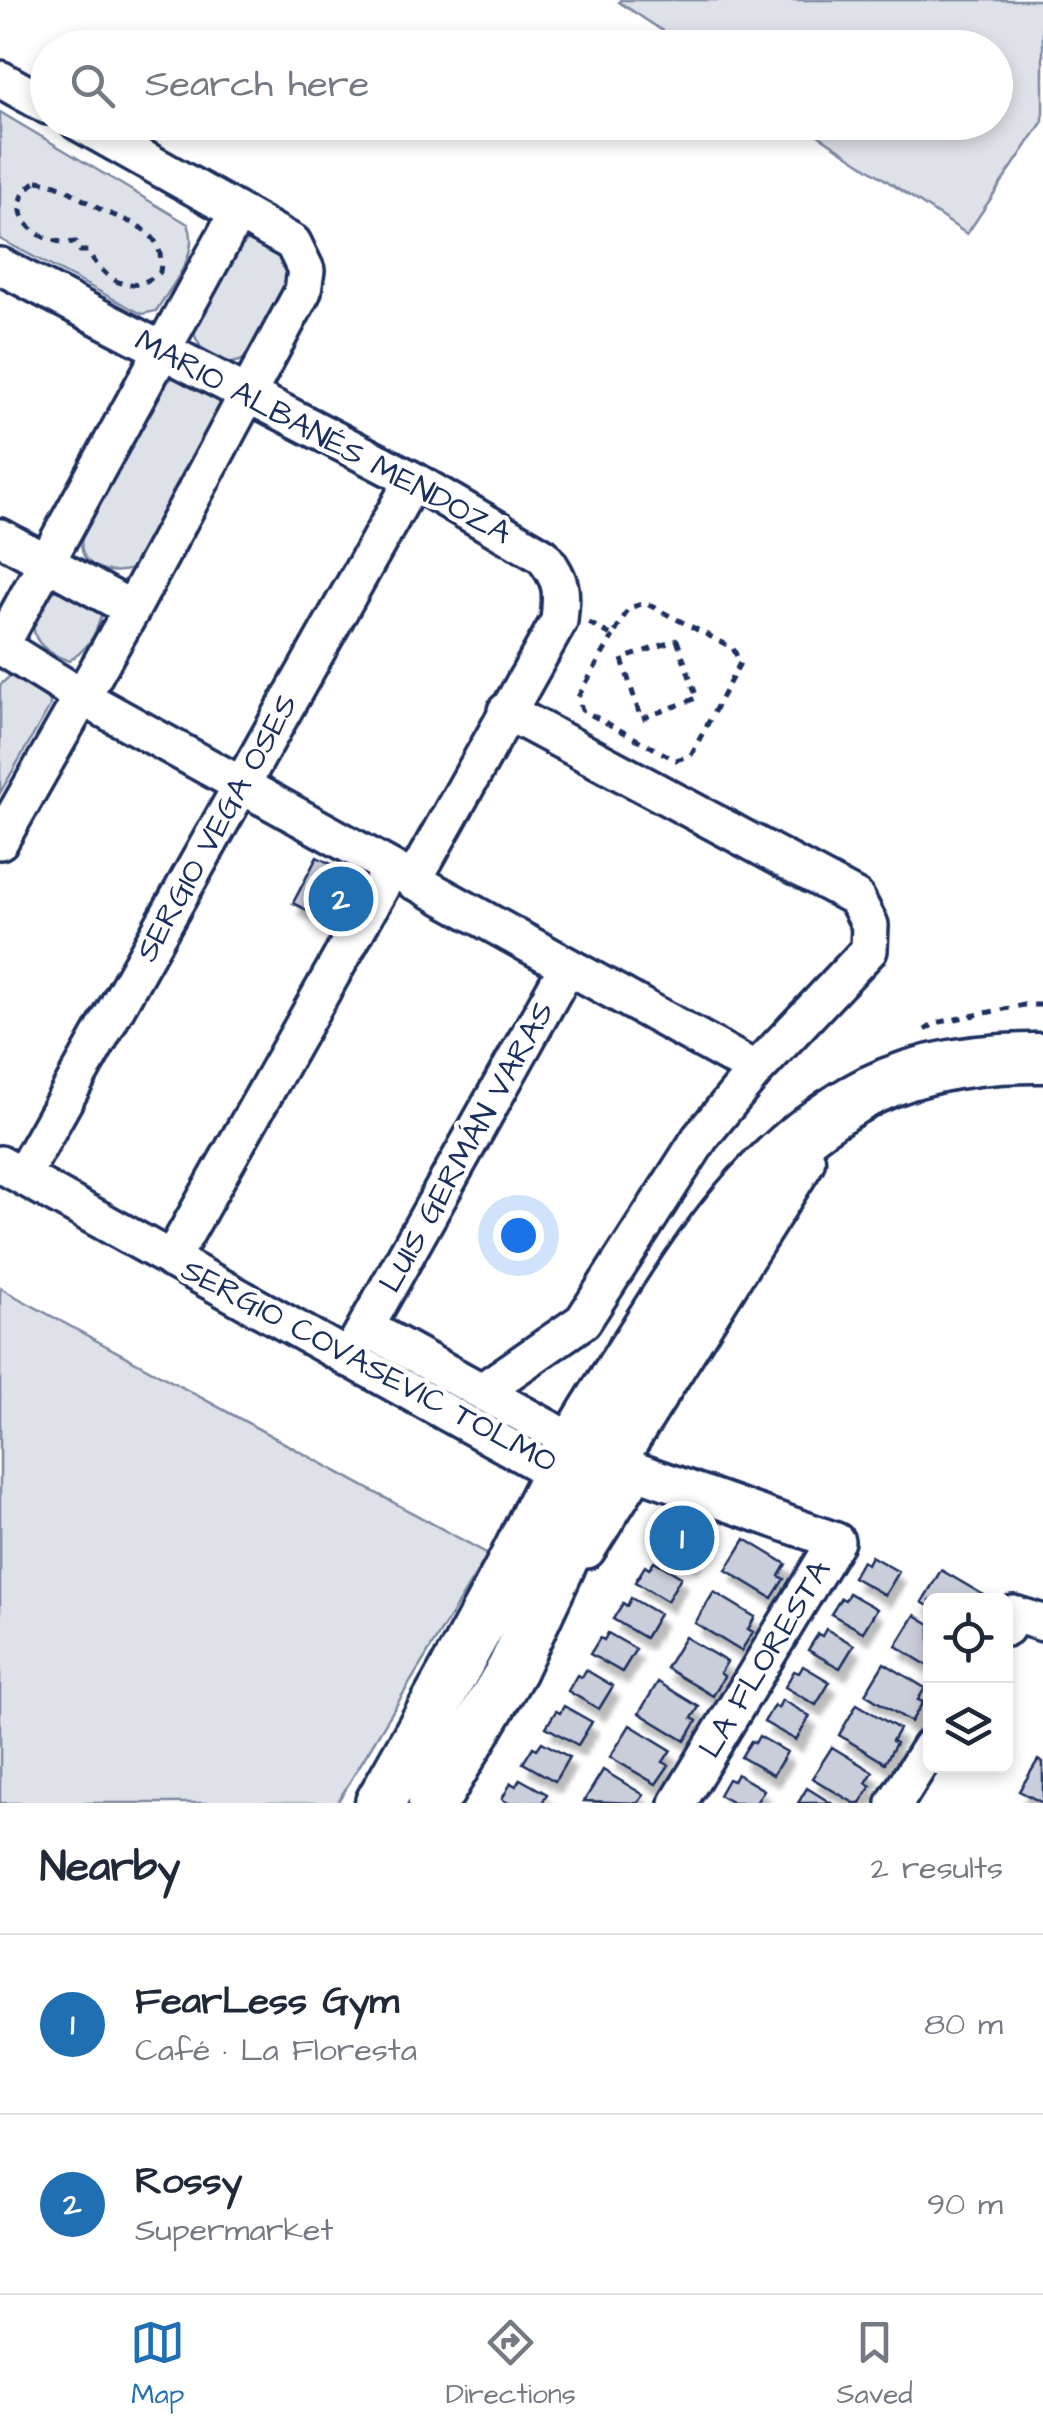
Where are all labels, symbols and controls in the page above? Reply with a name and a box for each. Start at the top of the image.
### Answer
search box [30,30,1013,140]
icon: search [65,58,120,113]
text: Search here [145,59,369,111]
street label: MARIO ALBANÉS MENDOZA [127,318,519,556]
street label: SERGIO VEGA OSES [125,686,309,970]
pin: 2 [308,862,374,936]
street label: LUIS GERMÁN VARAS [368,993,566,1301]
your location [493,1210,544,1261]
street label: SERGIO COVASEVIC TOLMO [173,1248,565,1484]
pin: 1 [650,1500,714,1576]
street label: LA FLORESTA [688,1551,842,1767]
map controls [923,1593,1013,1773]
button: locate [923,1593,1013,1683]
button: layers [923,1683,1013,1773]
text: Nearby [40,1839,180,1897]
text: 2 results [871,1846,1003,1891]
text: FearLess Gym [135,1976,399,2028]
text: 1 [70,2002,75,2047]
text: 80 m [924,2002,1003,2047]
text: Café · La Floresta [135,2028,417,2073]
text: Rossy [135,2156,242,2208]
text: 2 [63,2182,82,2227]
text: 90 m [927,2182,1003,2227]
text: Supermarket [135,2208,333,2253]
tab: Map [130,2315,185,2414]
tab: Directions [446,2315,576,2414]
tab: Saved [836,2315,913,2414]

